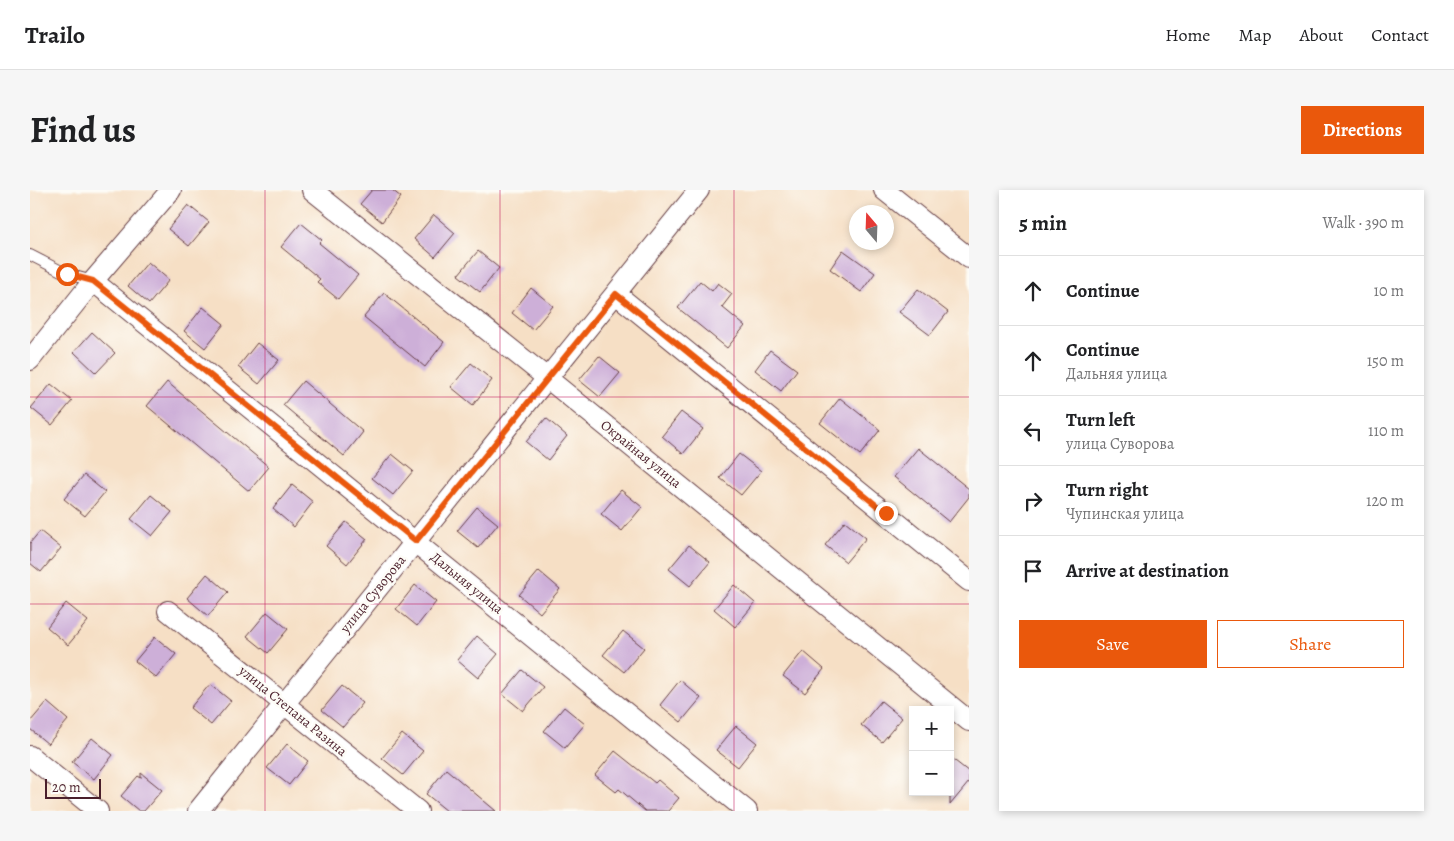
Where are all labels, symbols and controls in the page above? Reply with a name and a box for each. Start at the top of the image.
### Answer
text: Trailo [25,19,85,51]
text: Home [1165,23,1210,47]
text: Map [1238,23,1271,47]
text: About [1299,23,1343,47]
text: Contact [1371,23,1429,47]
text: Find us [30,106,136,154]
button: Directions [1301,106,1424,154]
north arrow [849,205,894,250]
text: 5 min [1019,209,1067,237]
text: Walk · 390 m [1323,212,1404,234]
route start [56,263,79,286]
icon: ahead [1019,277,1047,305]
text: Continue [1066,278,1140,304]
text: 10 m [1374,280,1404,302]
text: Continue [1066,337,1140,363]
icon: ahead [1019,347,1047,375]
text: 150 m [1367,350,1404,372]
text: Дальняя улица [1066,363,1167,385]
text: Turn left [1066,407,1135,433]
street label: Окрайная улица [597,416,686,493]
icon: left [1019,417,1047,445]
text: 110 m [1368,420,1404,442]
text: улица Суворова [1066,433,1174,455]
text: Turn right [1066,477,1148,503]
icon: right [1019,487,1047,515]
text: 120 m [1366,490,1404,512]
route end [875,502,898,525]
text: Чупинская улица [1066,503,1184,525]
street label: Дальняя улица [427,548,508,619]
street label: улица Суворова [335,551,411,638]
icon: arrive [1019,557,1047,585]
text: Arrive at destination [1066,558,1229,584]
button: Save [1019,620,1207,668]
button: Share [1217,620,1404,668]
street label: улица Степана Разина [234,661,352,761]
map controls [909,706,954,796]
button: + [909,706,954,751]
button: − [909,751,954,796]
scale bar [45,776,101,799]
text: 20 m [52,778,81,797]

